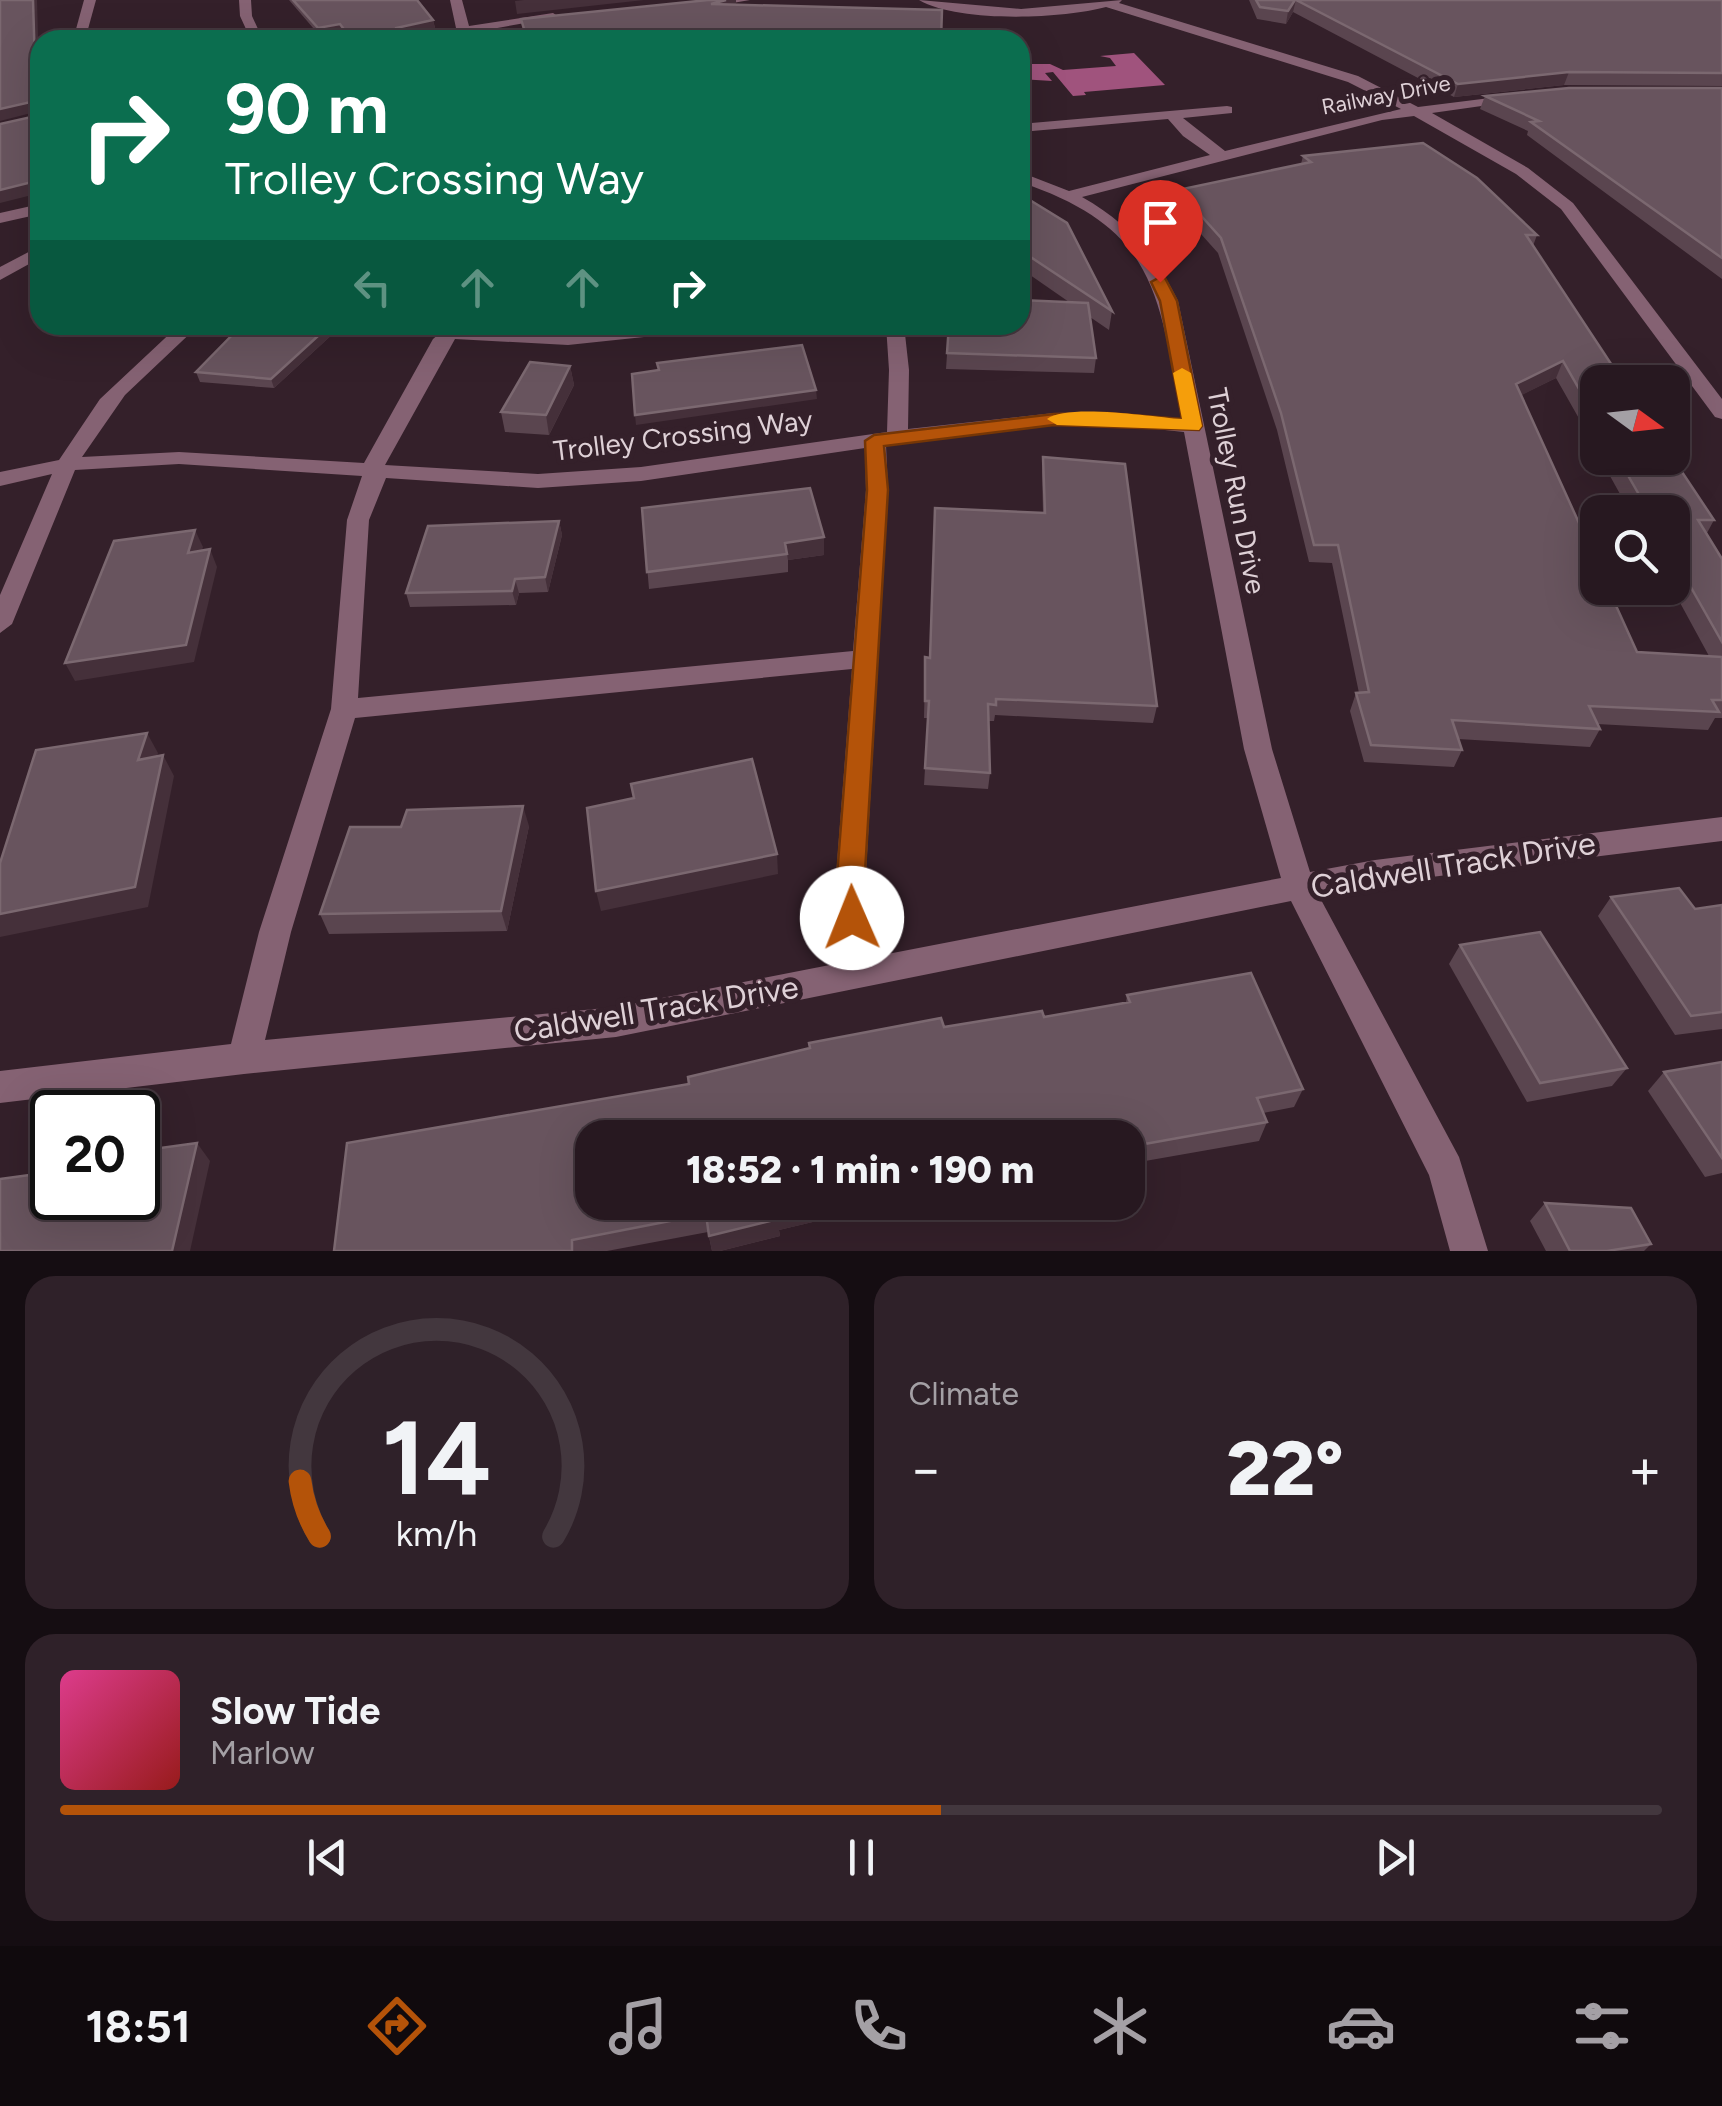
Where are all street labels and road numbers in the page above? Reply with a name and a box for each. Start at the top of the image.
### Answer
street label: Railway Drive [1319,69,1453,121]
street label: Trolley Run Drive [1200,385,1274,597]
street label: Trolley Crossing Way [552,402,815,468]
street label: Caldwell Track Drive [1308,824,1598,906]
street label: Caldwell Track Drive [511,968,801,1050]

